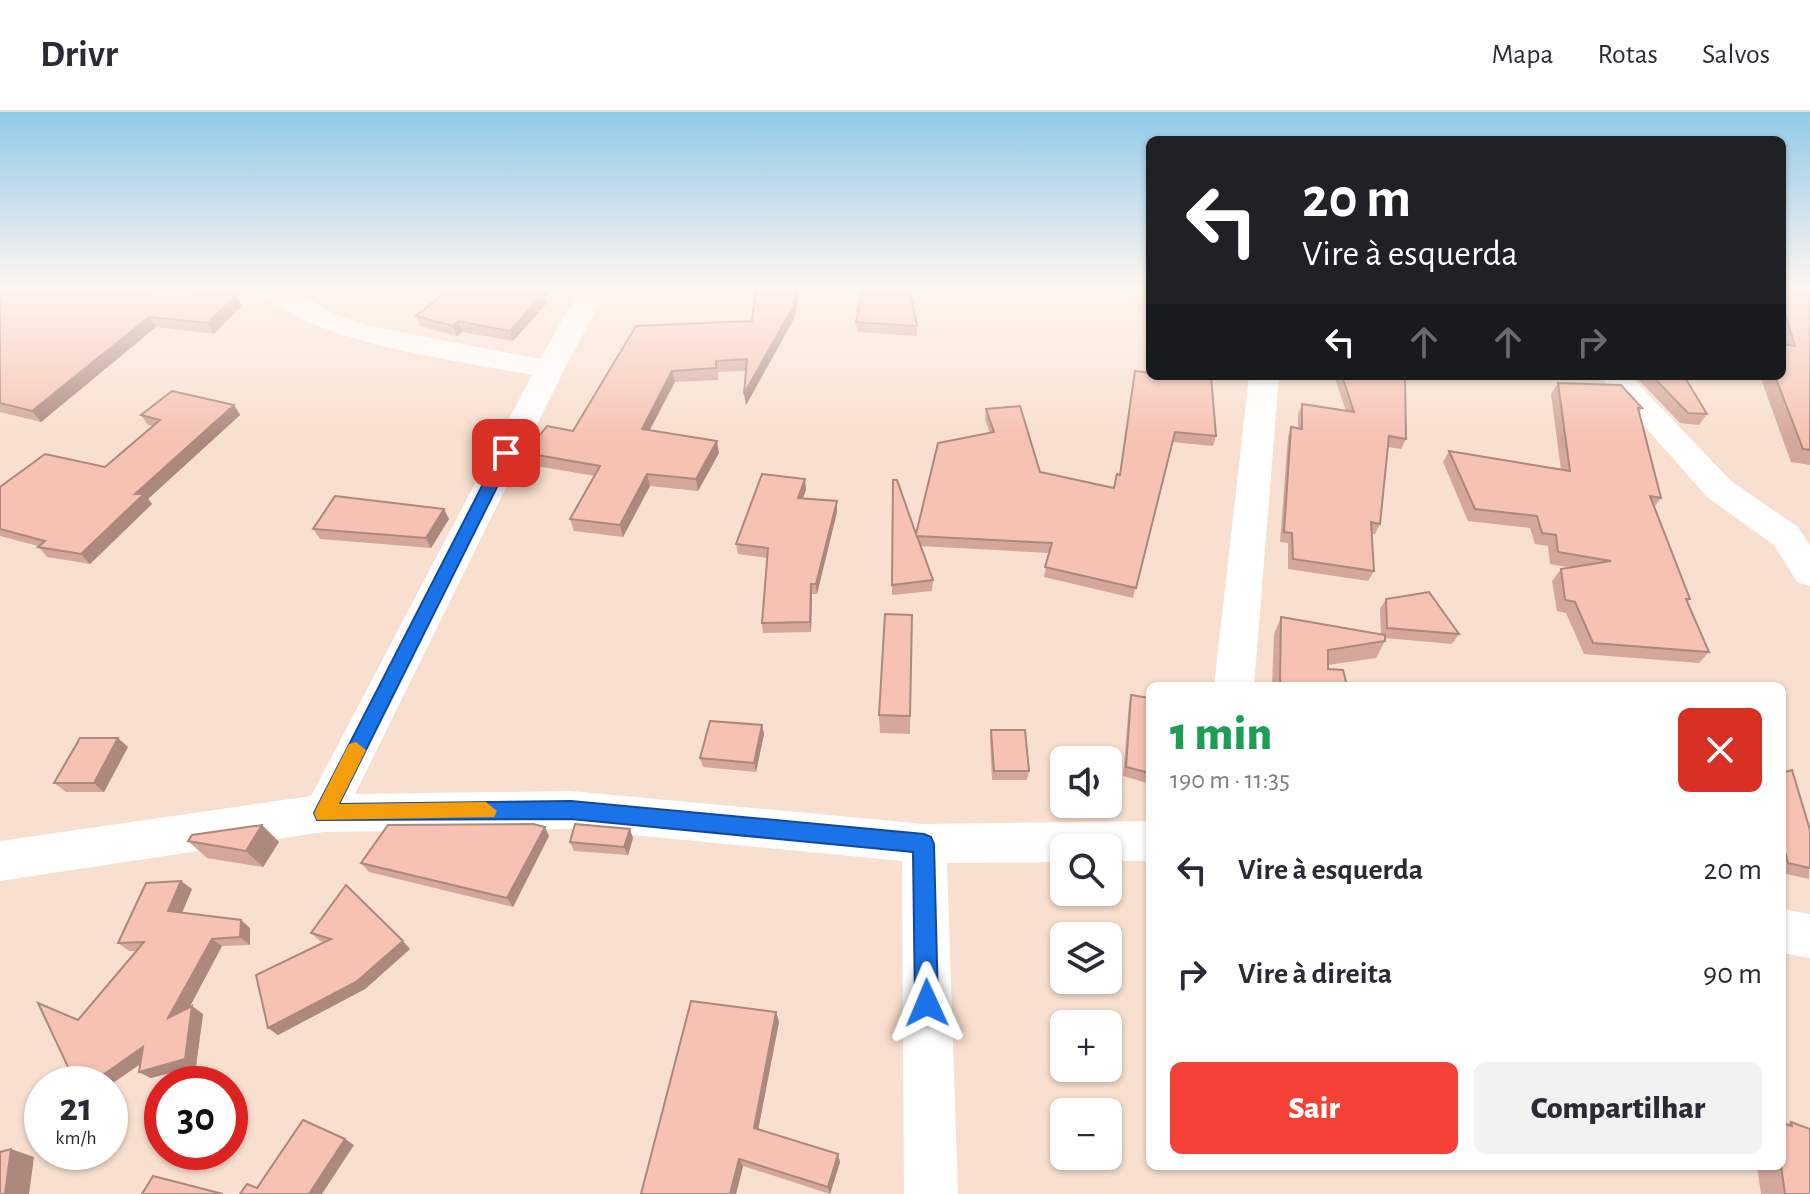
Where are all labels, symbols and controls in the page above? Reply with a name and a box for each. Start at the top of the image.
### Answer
text: Drivr [40,36,118,74]
text: Mapa [1492,41,1553,69]
text: Rotas [1597,41,1658,69]
text: Salvos [1702,41,1770,69]
icon: left [1170,168,1274,272]
text: 20 m [1302,171,1411,227]
text: Vire à esquerda [1302,236,1518,272]
icon: left [1318,320,1362,364]
icon: ahead [1402,320,1446,364]
icon: ahead [1486,320,1530,364]
icon: right [1570,320,1614,364]
pin [472,419,540,487]
icon: arrive [484,431,528,475]
button: close [1678,708,1762,792]
text: 1 min [1170,711,1272,759]
map controls [1050,746,1122,1170]
button: sound [1050,746,1122,818]
text: 190 m · 11:35 [1170,767,1290,793]
button: search [1050,834,1122,906]
icon: left [1170,848,1214,892]
text: Vire à esquerda [1238,855,1423,885]
text: 20 m [1704,855,1762,885]
button: layers [1050,922,1122,994]
icon: right [1170,952,1214,996]
text: Vire à direita [1238,959,1392,989]
text: 90 m [1703,959,1762,989]
position arrow [885,961,969,1045]
button: + [1050,1010,1122,1082]
button: Sair [1170,1062,1458,1154]
button: Compartilhar [1474,1062,1762,1154]
speed limit sign: 30 [144,1066,248,1170]
text: 21 [59,1088,93,1128]
button: − [1050,1098,1122,1170]
text: km/h [55,1128,97,1148]

